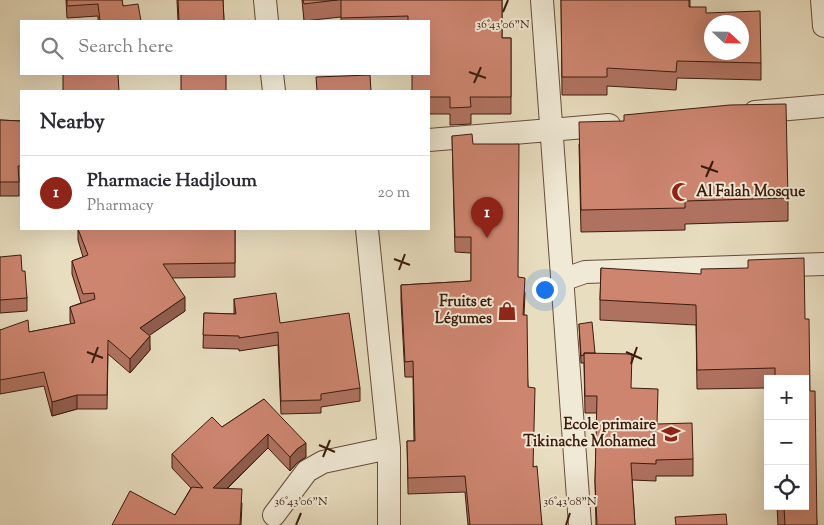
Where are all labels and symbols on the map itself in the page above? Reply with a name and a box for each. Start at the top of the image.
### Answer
north arrow [704,15,749,60]
text: 36°43'06"N [476,16,530,34]
mosque icon: Al Falah Mosque [670,181,692,203]
place label: Al Falah Mosque [696,182,805,203]
pin: 1 [471,197,503,238]
your location [532,277,558,303]
place label: Fruits et Légumes [435,292,493,330]
shop icon: Fruits et Légumes [496,300,518,322]
place label: Ecole primaire Tikinache Mohamed [523,415,657,453]
school or university icon: Ecole primaire Tikinache Mohamed [660,423,682,445]
text: 36°43'06"N [274,493,328,511]
text: 36°43'08"N [543,493,597,511]

